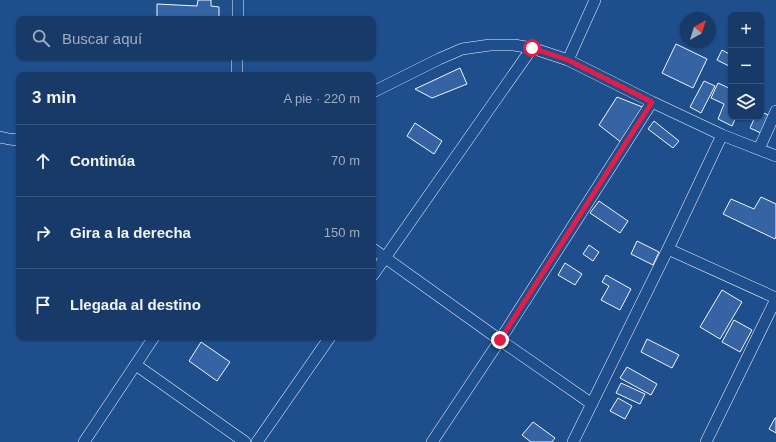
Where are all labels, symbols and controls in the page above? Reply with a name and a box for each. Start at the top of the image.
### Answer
north arrow [680,12,716,48]
map controls [728,12,764,120]
button: + [728,12,764,48]
search box [16,16,376,60]
icon: search [30,27,52,49]
text: Buscar aquí [62,30,142,47]
route start [523,39,541,57]
button: − [728,48,764,84]
button: layers [728,84,764,120]
text: 3 min [32,88,76,107]
text: A pie · 220 m [283,91,360,106]
icon: ahead [32,150,54,172]
text: Continúa [70,152,135,169]
text: 70 m [331,153,360,168]
icon: right [32,222,54,244]
text: Gira a la derecha [70,224,191,241]
text: 150 m [324,225,360,240]
icon: arrive [32,294,54,316]
text: Llegada al destino [70,296,201,313]
route end [491,331,509,349]

